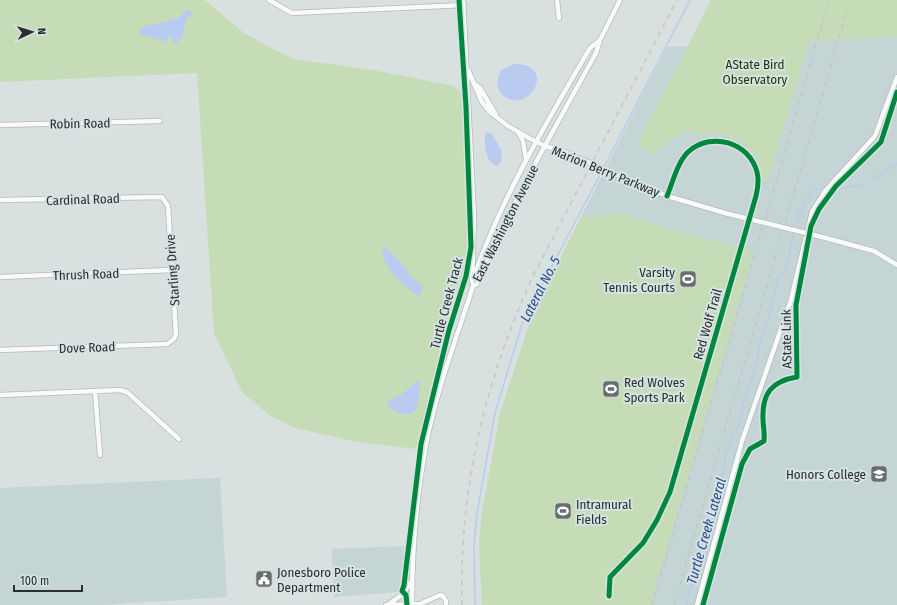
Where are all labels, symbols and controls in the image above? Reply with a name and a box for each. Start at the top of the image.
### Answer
north arrow [12,12,52,52]
text: N [35,28,48,35]
park label: AState Bird Observatory [723,57,788,87]
street label: Robin Road [49,115,111,132]
street label: Marion Berry Parkway [550,143,662,200]
street label: East Washington Avenue [469,162,541,284]
street label: Cardinal Road [46,191,120,208]
street label: Starling Drive [163,234,182,306]
water label: Lateral No. 5 [517,253,564,325]
street label: Turtle Creek Track [427,255,466,351]
place label: Varsity Tennis Courts [603,265,675,295]
street label: Thrush Road [52,266,120,283]
sports icon: Varsity Tennis Courts [678,269,698,289]
street label: Red Wolf Trail [690,286,725,361]
street label: AState Link [778,308,795,369]
street label: Dove Road [59,339,116,356]
place label: Red Wolves Sports Park [624,375,686,405]
sports icon: Red Wolves Sports Park [601,379,621,399]
school or university icon: Honors College [869,464,889,484]
place label: Honors College [786,467,866,482]
water label: Turtle Creek Lateral [683,476,730,586]
place label: Intramural Fields [576,497,632,527]
sports icon: Intramural Fields [553,501,573,521]
place label: Jonesboro Police Department [277,565,366,595]
scale bar [14,567,82,593]
public building icon: Jonesboro Police Department [254,569,274,589]
text: 100 m [20,574,49,588]

